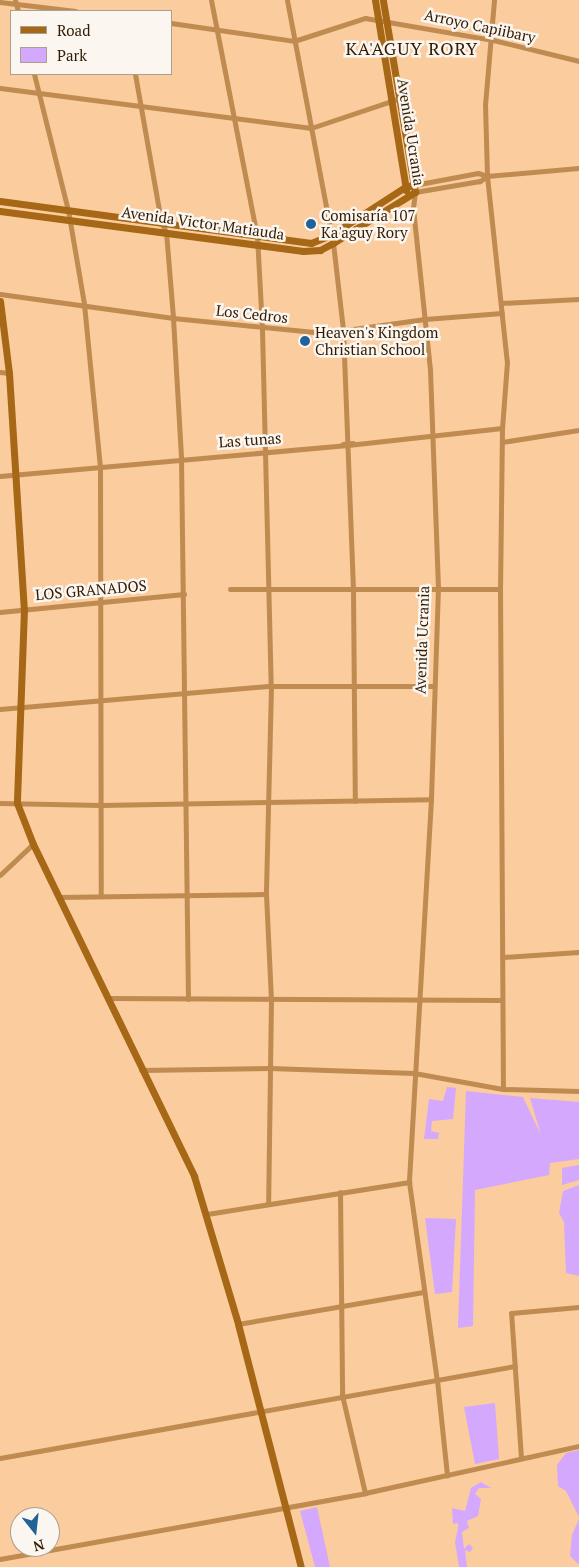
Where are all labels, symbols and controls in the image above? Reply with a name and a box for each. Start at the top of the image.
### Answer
street label: Arroyo Capiibary [423,5,537,47]
legend [10,10,172,75]
text: Road [57,20,90,40]
district label: KA'AGUY RORY [344,37,480,59]
text: Park [57,45,87,65]
street label: Avenida Ucrania [394,77,428,187]
street label: Avenida Victor Matiauda [120,203,286,243]
place label: Comisaría 107 Ka'aguy Rory [321,206,416,241]
marker: Comisaría 107 Ka'aguy Rory [305,218,317,230]
street label: Los Cedros [215,301,289,327]
place label: Heaven's Kingdom Christian School [315,323,438,358]
marker: Heaven's Kingdom Christian School [299,335,311,347]
street label: Las tunas [218,429,282,451]
street label: LOS GRANADOS [35,576,147,604]
street label: Avenida Ucrania [411,586,433,694]
north arrow [10,1507,60,1557]
text: N [31,1535,47,1557]

